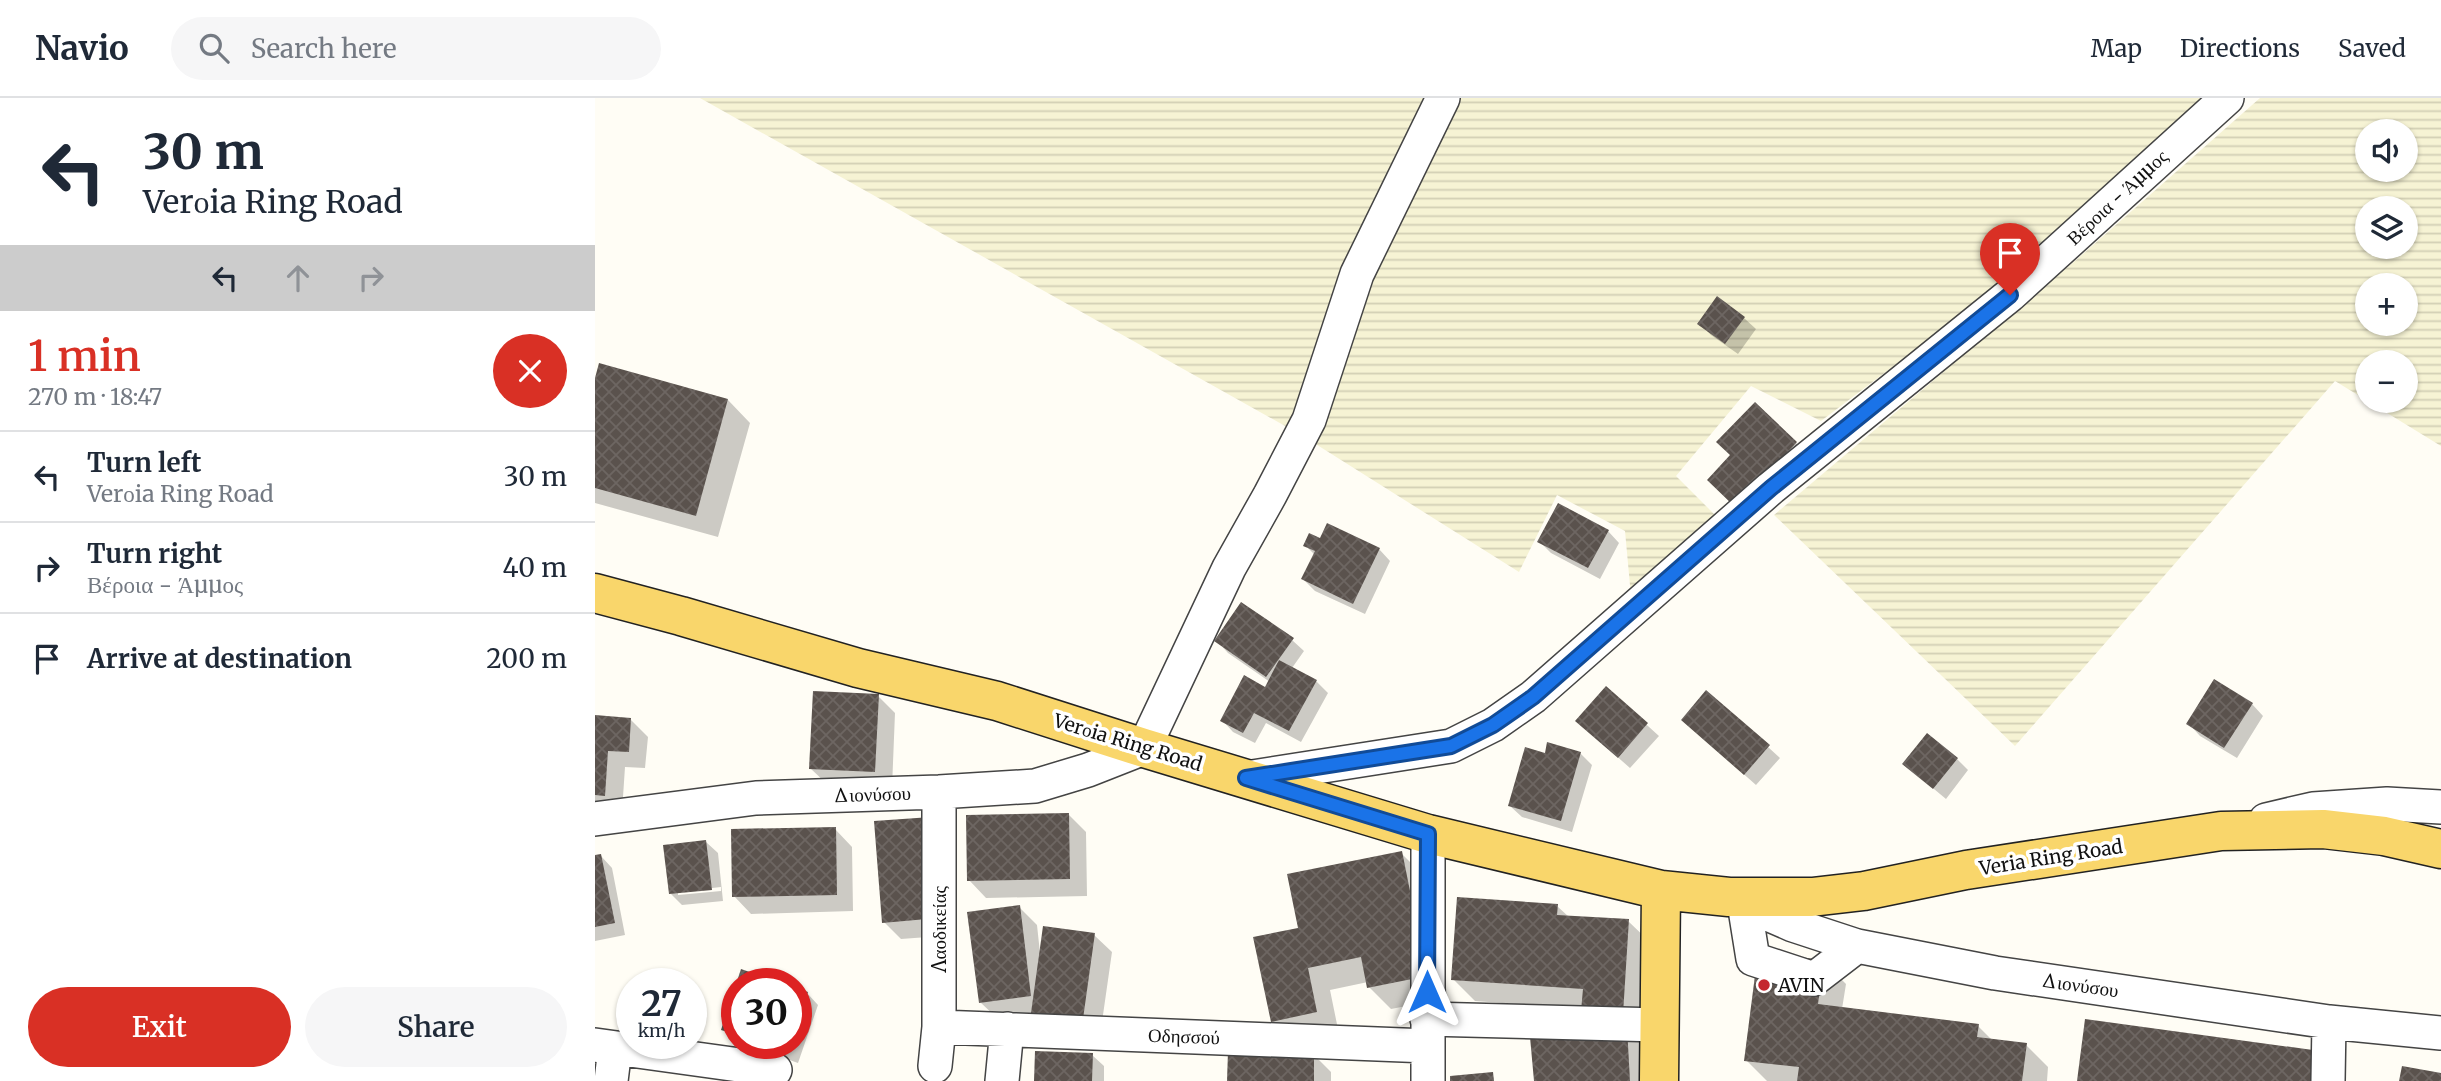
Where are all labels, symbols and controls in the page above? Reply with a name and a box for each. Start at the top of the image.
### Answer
search box [171,17,661,80]
text: Navio [35,28,129,69]
icon: search [195,29,233,67]
text: Search here [251,32,396,65]
text: Map [2091,33,2142,64]
text: Directions [2180,33,2300,64]
text: Saved [2338,33,2406,64]
map controls [2355,119,2418,413]
button: sound [2355,119,2418,182]
text: 30 m [143,121,264,182]
icon: left [28,126,119,217]
street label: Βέροια - Άμμος [2062,144,2173,250]
text: Verοia Ring Road [143,182,403,222]
button: layers [2355,196,2418,259]
pin [1980,223,2040,295]
icon: arrive [1991,234,2029,272]
icon: left [206,259,244,297]
icon: ahead [279,259,317,297]
icon: right [352,259,390,297]
button: + [2355,273,2418,336]
text: 1 min [28,330,141,382]
button: close [493,334,567,408]
button: − [2355,350,2418,413]
text: 270 m · 18:47 [28,382,162,411]
text: Turn left [87,446,201,479]
icon: left [28,458,66,496]
text: 30 m [504,460,567,493]
text: Verοia Ring Road [87,479,274,508]
text: Turn right [87,537,222,570]
icon: right [28,549,66,587]
text: 40 m [503,551,567,584]
text: Βέροια - Άμμος [87,570,243,599]
icon: arrive [28,640,66,678]
text: Arrive at destination [87,642,352,675]
text: 200 m [486,642,567,675]
street label: Verοia Ring Road [1050,708,1205,776]
street label: Διονύσου [833,781,911,807]
street label: Veria Ring Road [1977,834,2124,880]
street label: Λαοδικείας [927,885,951,973]
position arrow [1390,955,1464,1029]
speed limit sign: 30 [721,968,812,1059]
street label: Διονύσου [2040,968,2120,1002]
place label: AVIN [1777,973,1825,997]
marker: AVIN [1756,977,1772,993]
text: 27 [641,982,682,1026]
button: Exit [28,987,291,1067]
button: Share [305,987,567,1067]
text: km/h [638,1019,685,1042]
street label: Οδησσού [1148,1023,1220,1049]

